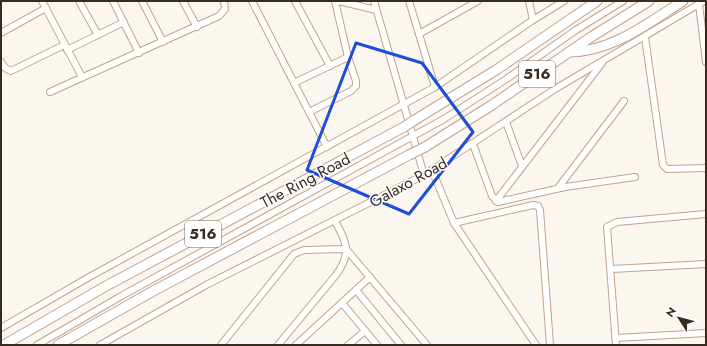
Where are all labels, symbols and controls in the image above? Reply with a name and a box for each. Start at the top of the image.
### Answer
road number: 516 [519,61,555,87]
street label: The Ring Road [256,147,354,214]
street label: Galaxo Road [365,152,451,213]
road number: 516 [185,221,221,247]
north arrow [659,298,699,338]
text: N [662,304,680,320]

